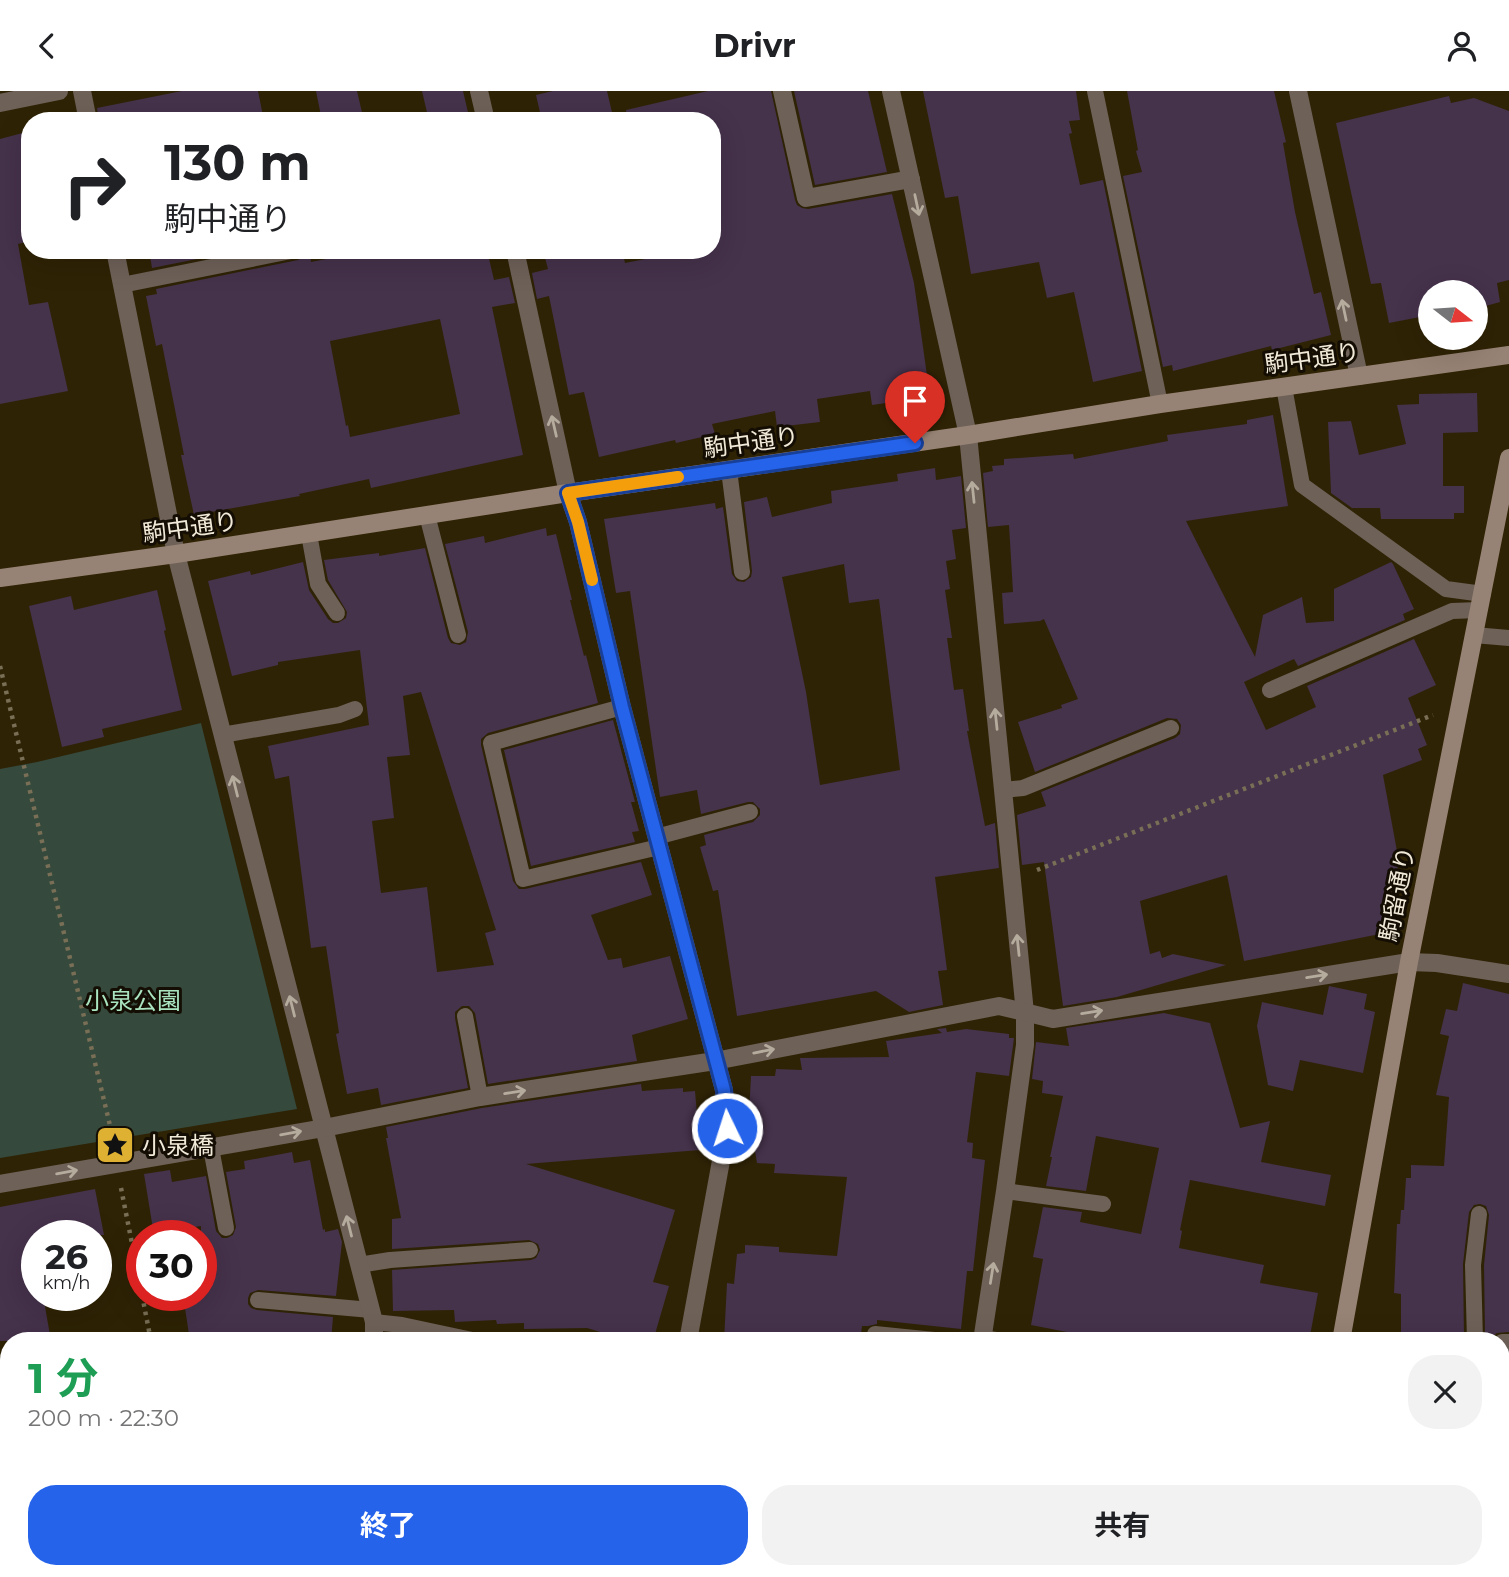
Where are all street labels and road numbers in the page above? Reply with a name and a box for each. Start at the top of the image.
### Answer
street label: 駒中通り [1262,337,1362,379]
street label: 駒中通り [701,421,801,463]
street label: 駒中通り [140,506,240,548]
street label: 駒留通り [1374,844,1420,944]

